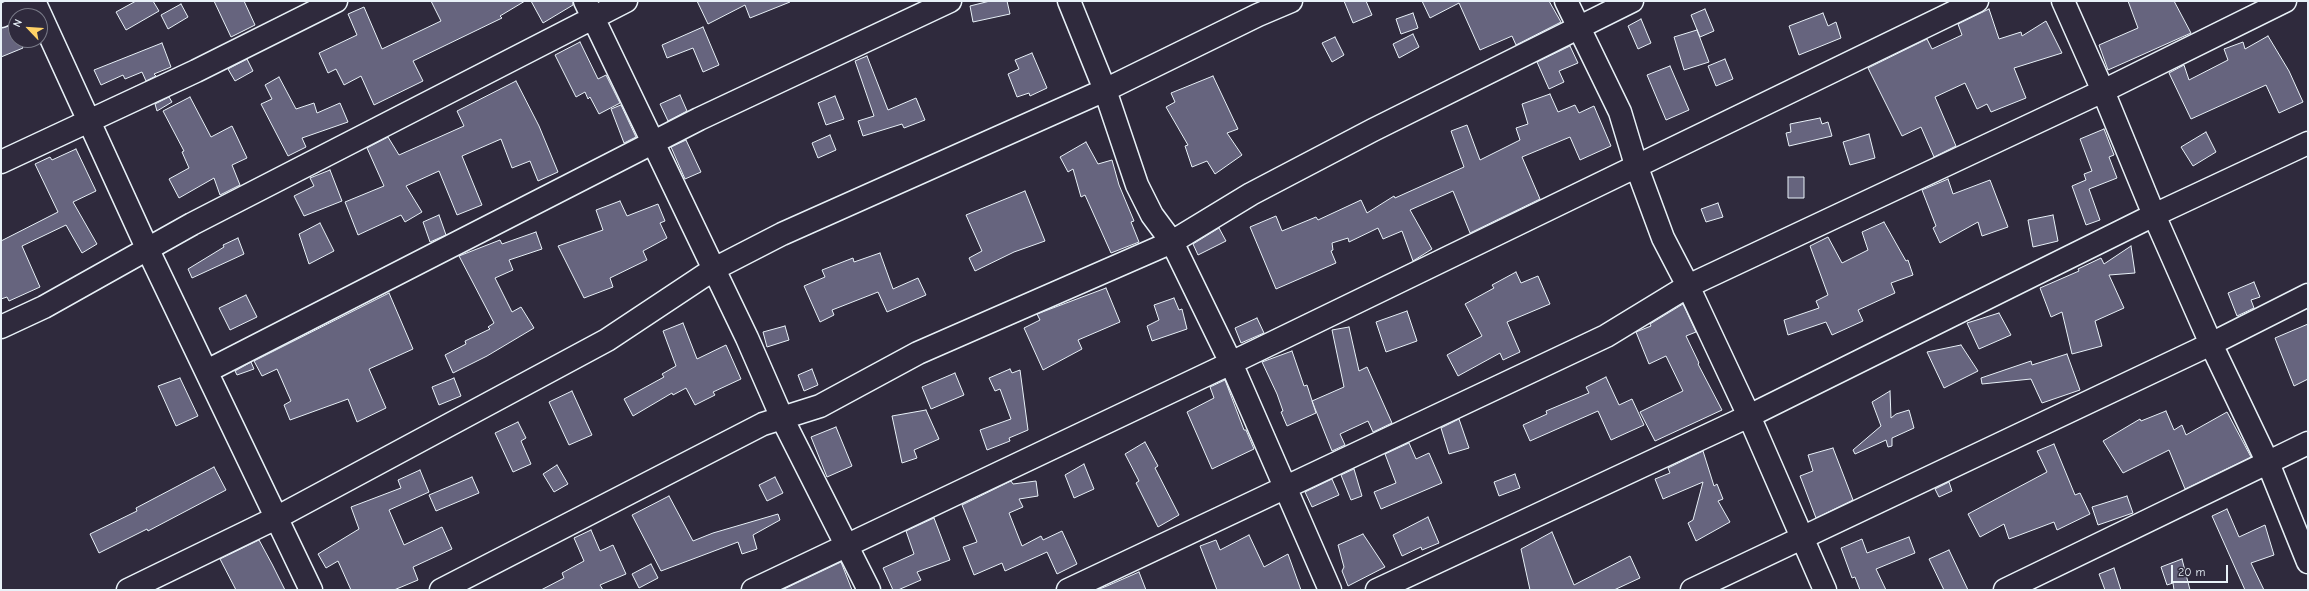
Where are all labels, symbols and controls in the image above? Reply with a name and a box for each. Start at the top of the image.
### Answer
north arrow [8,8,48,48]
text: N [10,17,25,29]
scale bar [2173,557,2230,583]
text: 20 m [2178,565,2206,579]

